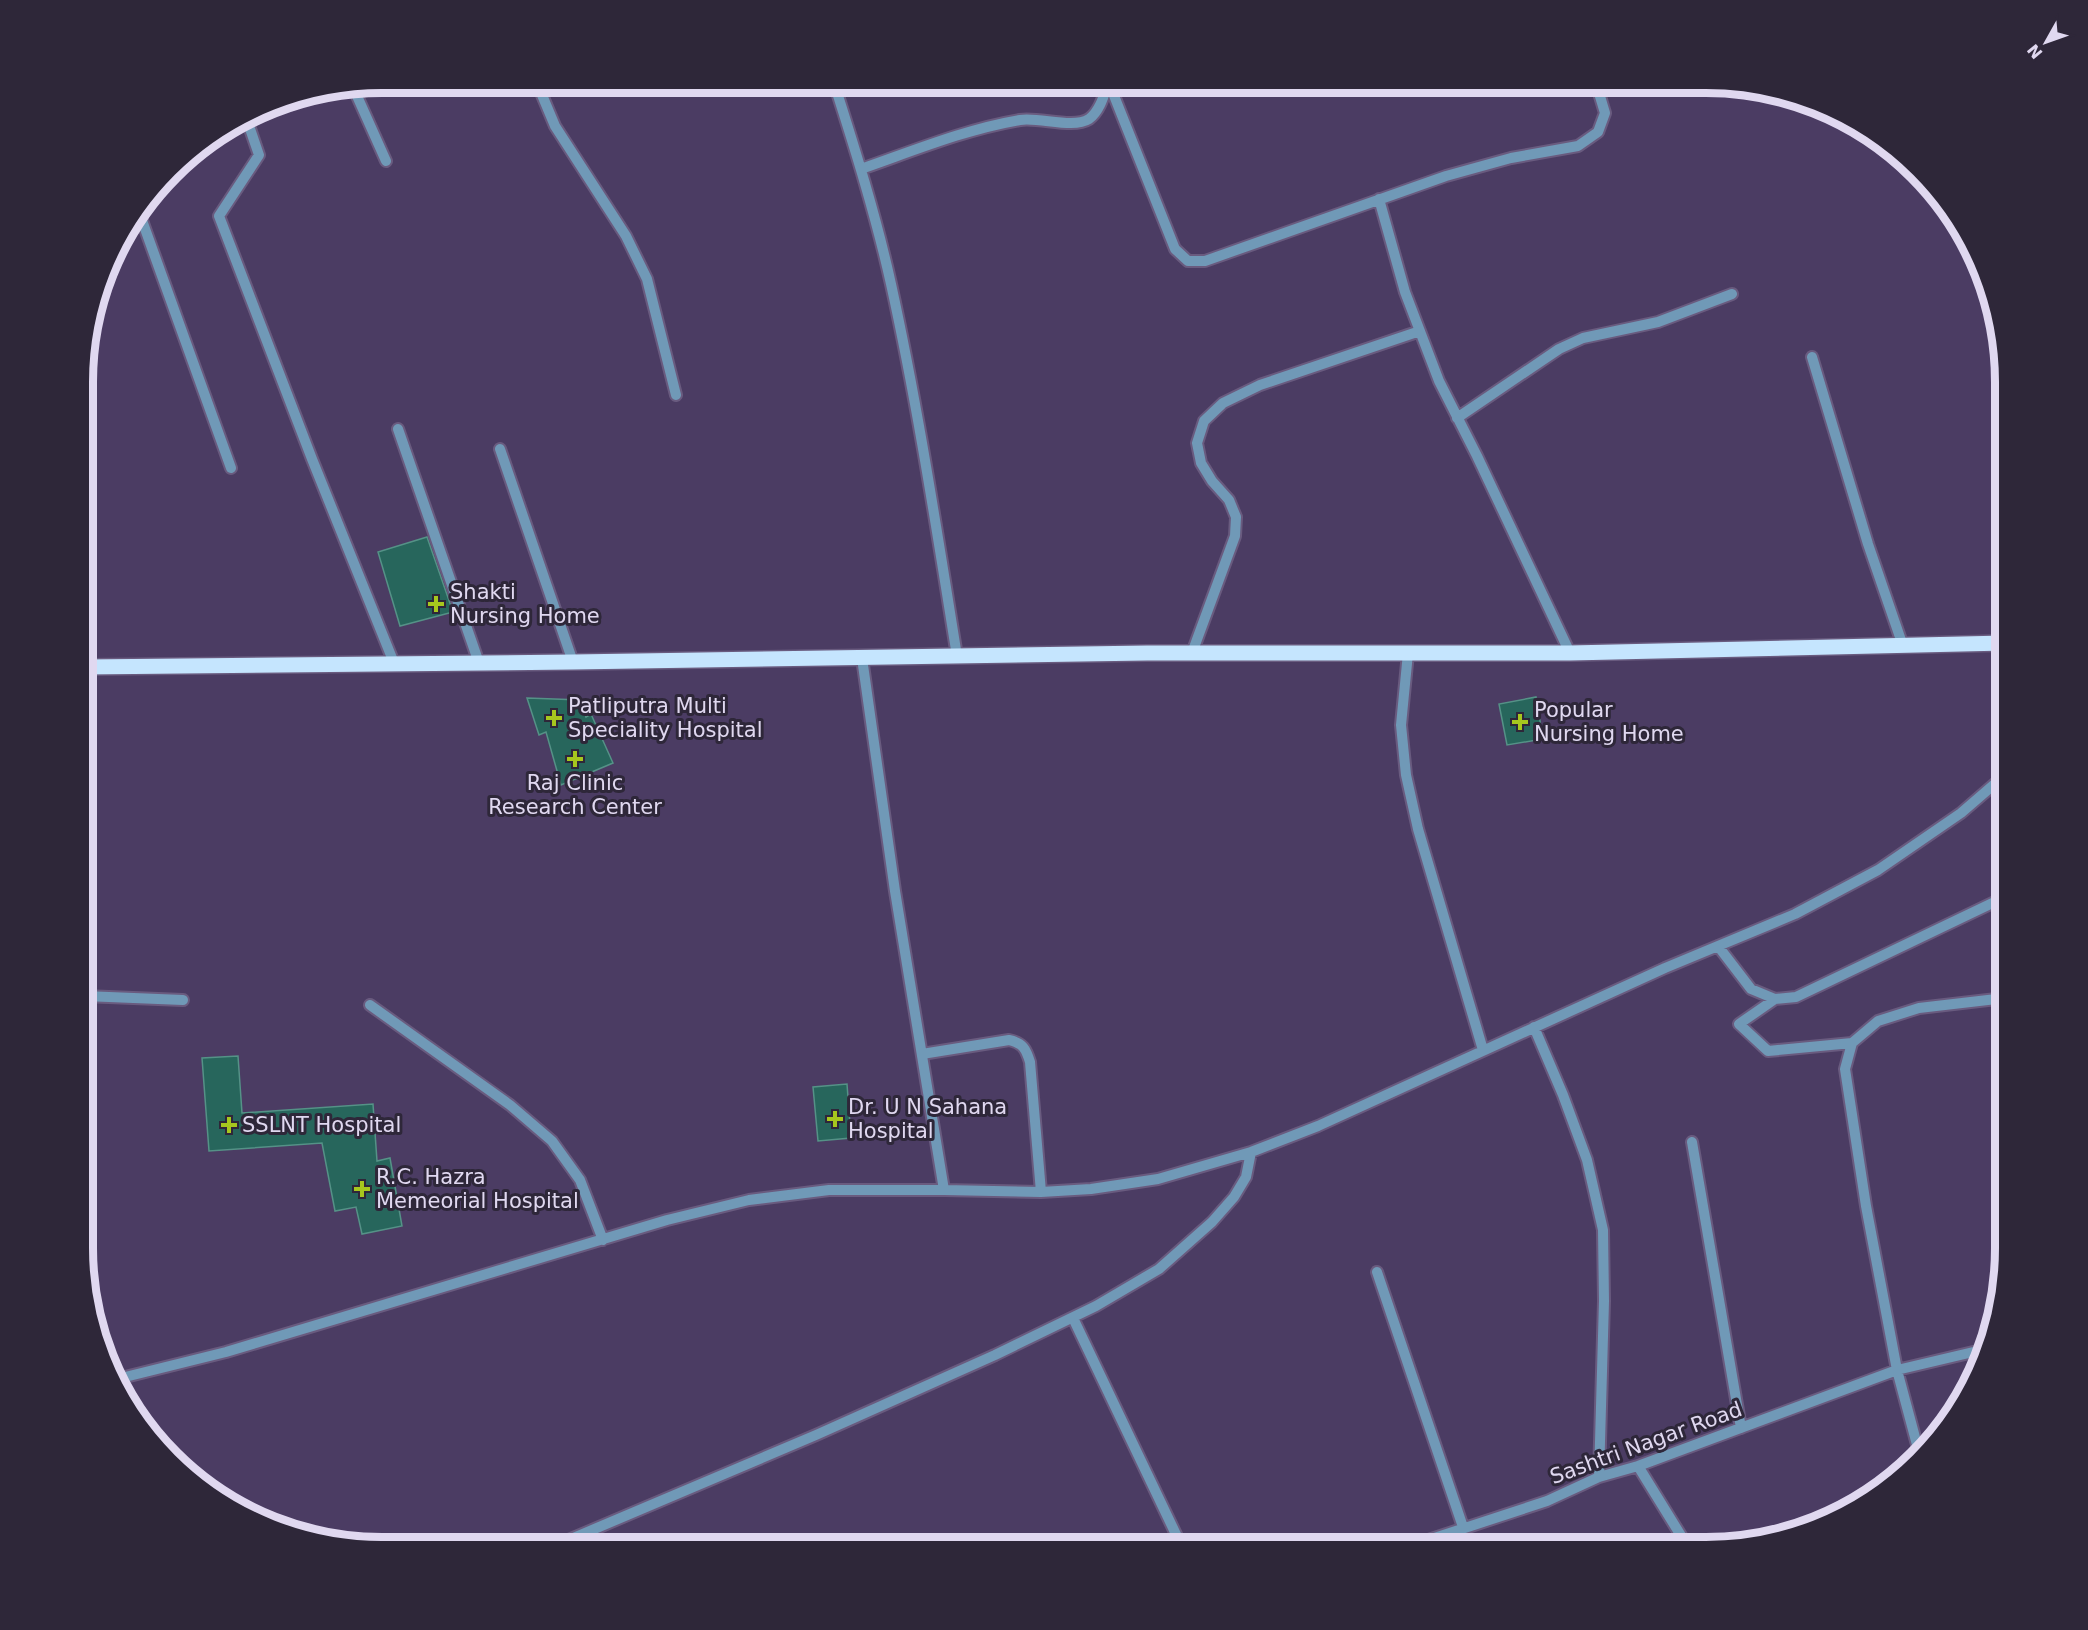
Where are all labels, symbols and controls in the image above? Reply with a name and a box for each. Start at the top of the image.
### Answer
north arrow [2016,12,2076,72]
text: N [2023,40,2046,63]
place label: Shakti Nursing Home [450,580,600,628]
marker: Shakti Nursing Home [427,595,445,613]
place label: Patliputra Multi Speciality Hospital [568,694,763,742]
place label: Popular Nursing Home [1534,698,1684,746]
marker: Patliputra Multi Speciality Hospital [545,709,563,727]
marker: Popular Nursing Home [1511,713,1529,731]
marker: Raj Clinic Research Center [566,750,584,768]
place label: Raj Clinic Research Center [488,771,662,819]
place label: Dr. U N Sahana Hospital [848,1095,1007,1143]
marker: Dr. U N Sahana Hospital [826,1110,844,1128]
place label: SSLNT Hospital [242,1113,401,1137]
marker: SSLNT Hospital [220,1116,238,1134]
place label: R.C. Hazra Memeorial Hospital [376,1165,579,1213]
marker: R.C. Hazra Memeorial Hospital [353,1180,371,1198]
street label: Sashtri Nagar Road [1547,1397,1745,1489]

